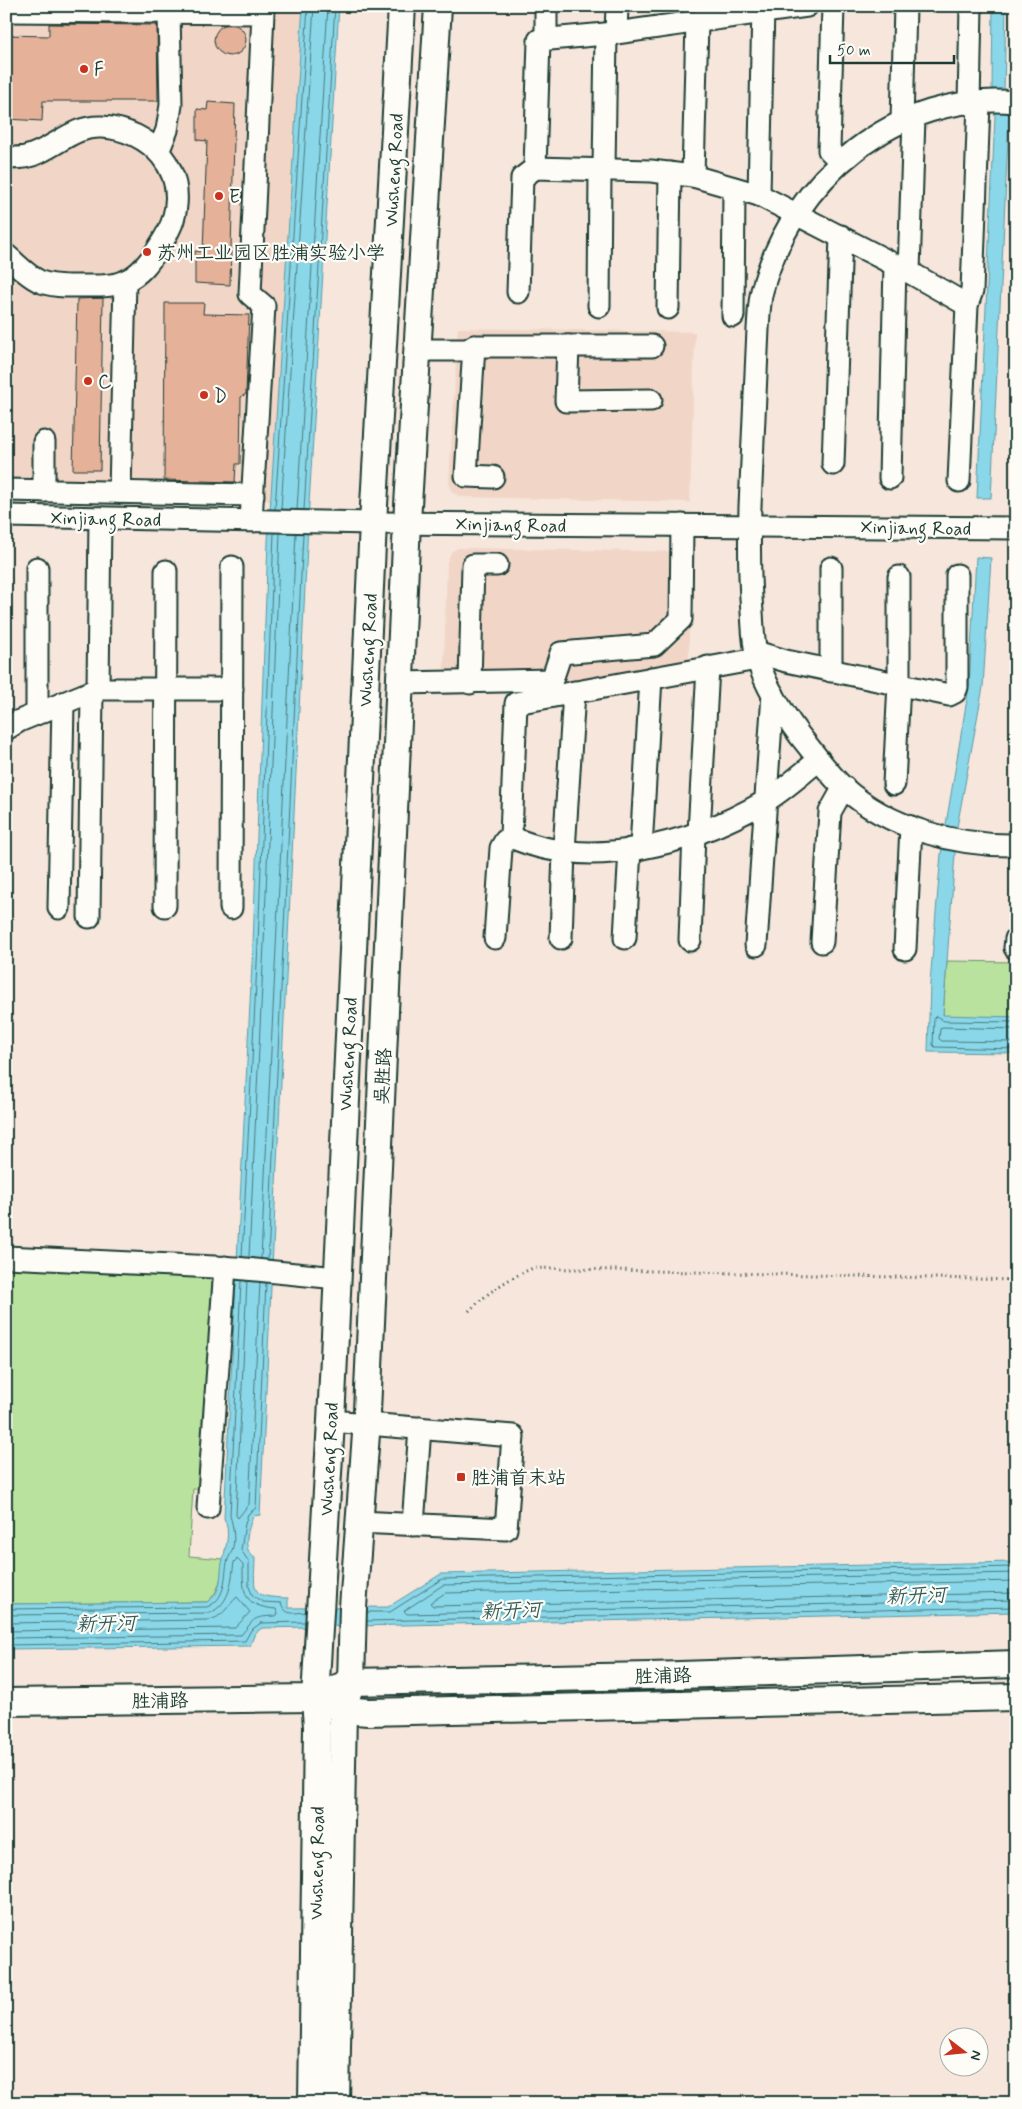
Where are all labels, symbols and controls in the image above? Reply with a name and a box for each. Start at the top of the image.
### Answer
scale bar [830,32,953,64]
text: 50 m [837,41,871,61]
place label: F [94,58,104,83]
marker: F [78,63,90,75]
street label: Wusheng Road [379,113,413,228]
place label: E [229,185,240,210]
marker: E [213,190,225,202]
place label: 苏州工业园区胜浦实验小学 [157,241,385,266]
marker: 苏州工业园区胜浦实验小学 [141,246,153,258]
place label: C [98,370,112,395]
marker: C [82,375,94,387]
place label: D [214,384,227,409]
marker: D [198,389,210,401]
street label: Xinjiang Road [50,506,162,536]
street label: Xinjiang Road [455,512,567,542]
street label: Xinjiang Road [860,515,972,545]
street label: Wusheng Road [353,593,387,708]
street label: Wusheng Road [333,997,367,1112]
street label: 吴胜路 [370,1047,397,1105]
street label: Wusheng Road [314,1402,348,1517]
place label: 胜浦首末站 [471,1466,566,1491]
marker: 胜浦首末站 [455,1471,467,1483]
water label: 新开河 [886,1582,950,1611]
water label: 新开河 [481,1597,545,1626]
water label: 新开河 [76,1610,139,1639]
street label: 胜浦路 [634,1663,692,1690]
street label: 胜浦路 [131,1689,189,1714]
street label: Wusheng Road [304,1806,334,1920]
north arrow [940,2026,990,2076]
text: N [966,2048,985,2062]

